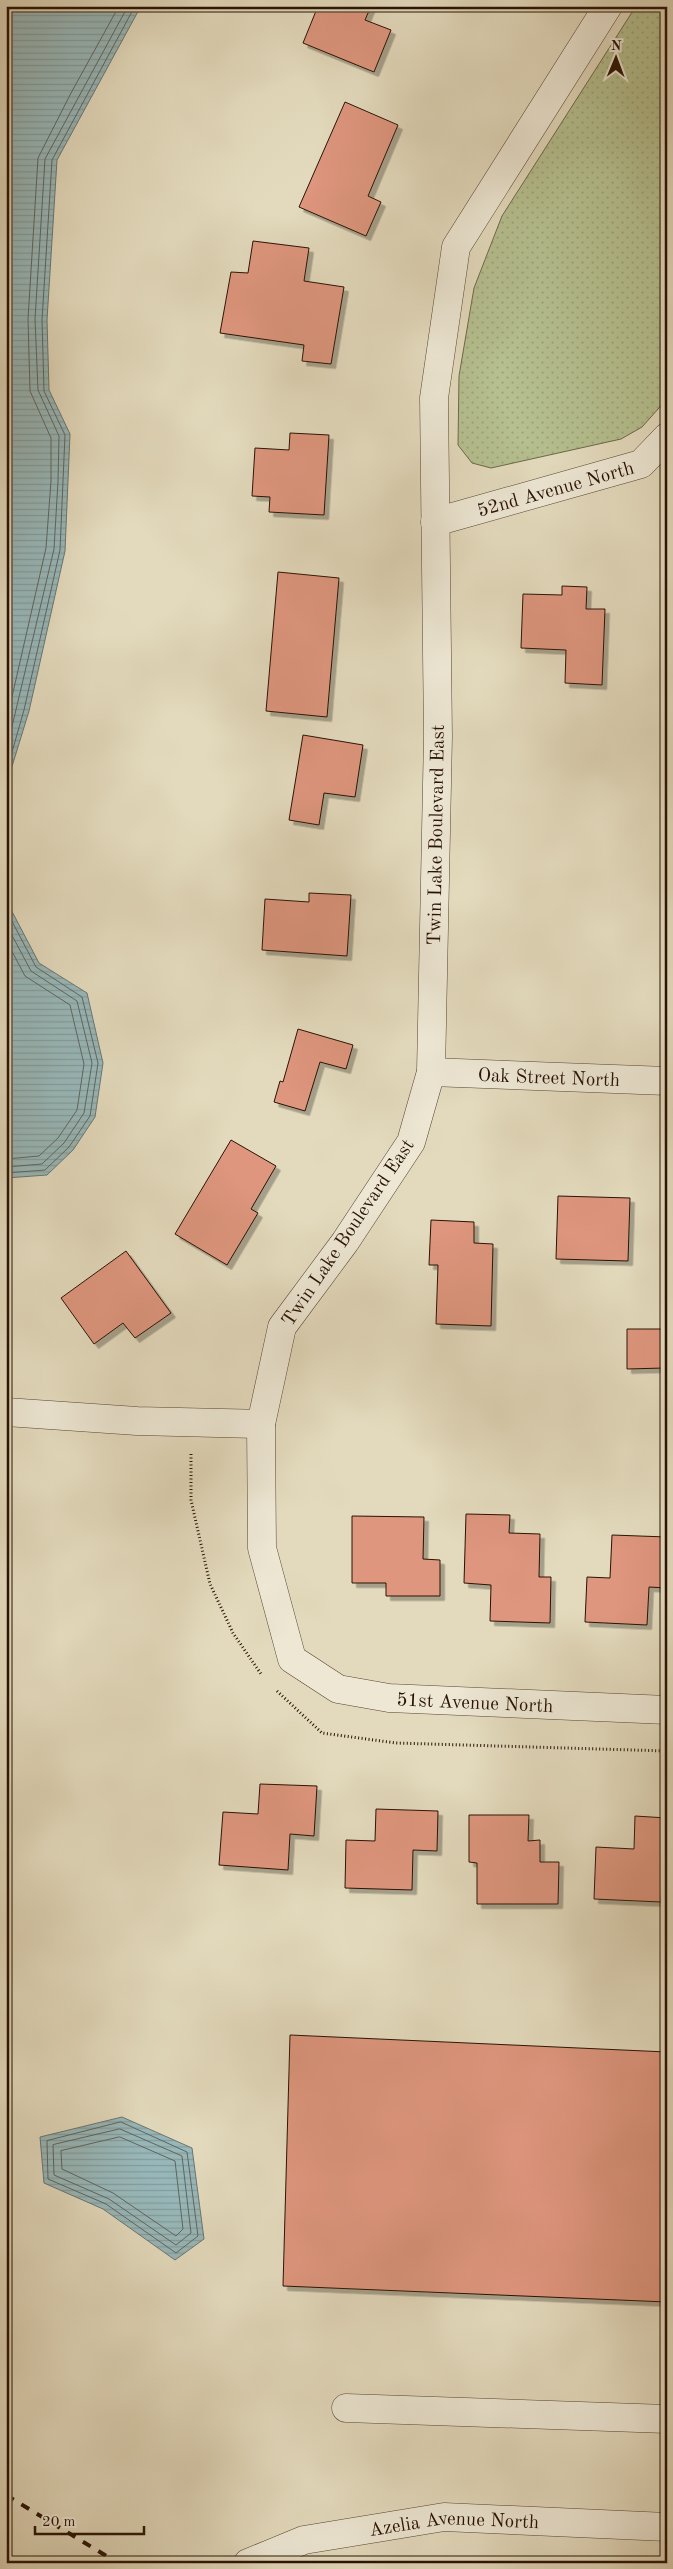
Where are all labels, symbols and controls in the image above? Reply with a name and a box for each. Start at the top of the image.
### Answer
north arrow [590,32,640,82]
text: N [611,39,622,53]
street label: 52nd Avenue North [475,459,637,522]
street label: Twin Lake Boulevard East [426,724,449,946]
street label: Oak Street North [477,1067,620,1091]
street label: Twin Lake Boulevard East [279,1137,419,1330]
street label: 51st Avenue North [396,1691,554,1717]
scale bar [35,2504,144,2536]
street label: Azelia Avenue North [368,2509,539,2541]
text: 20 m [42,2515,76,2530]

